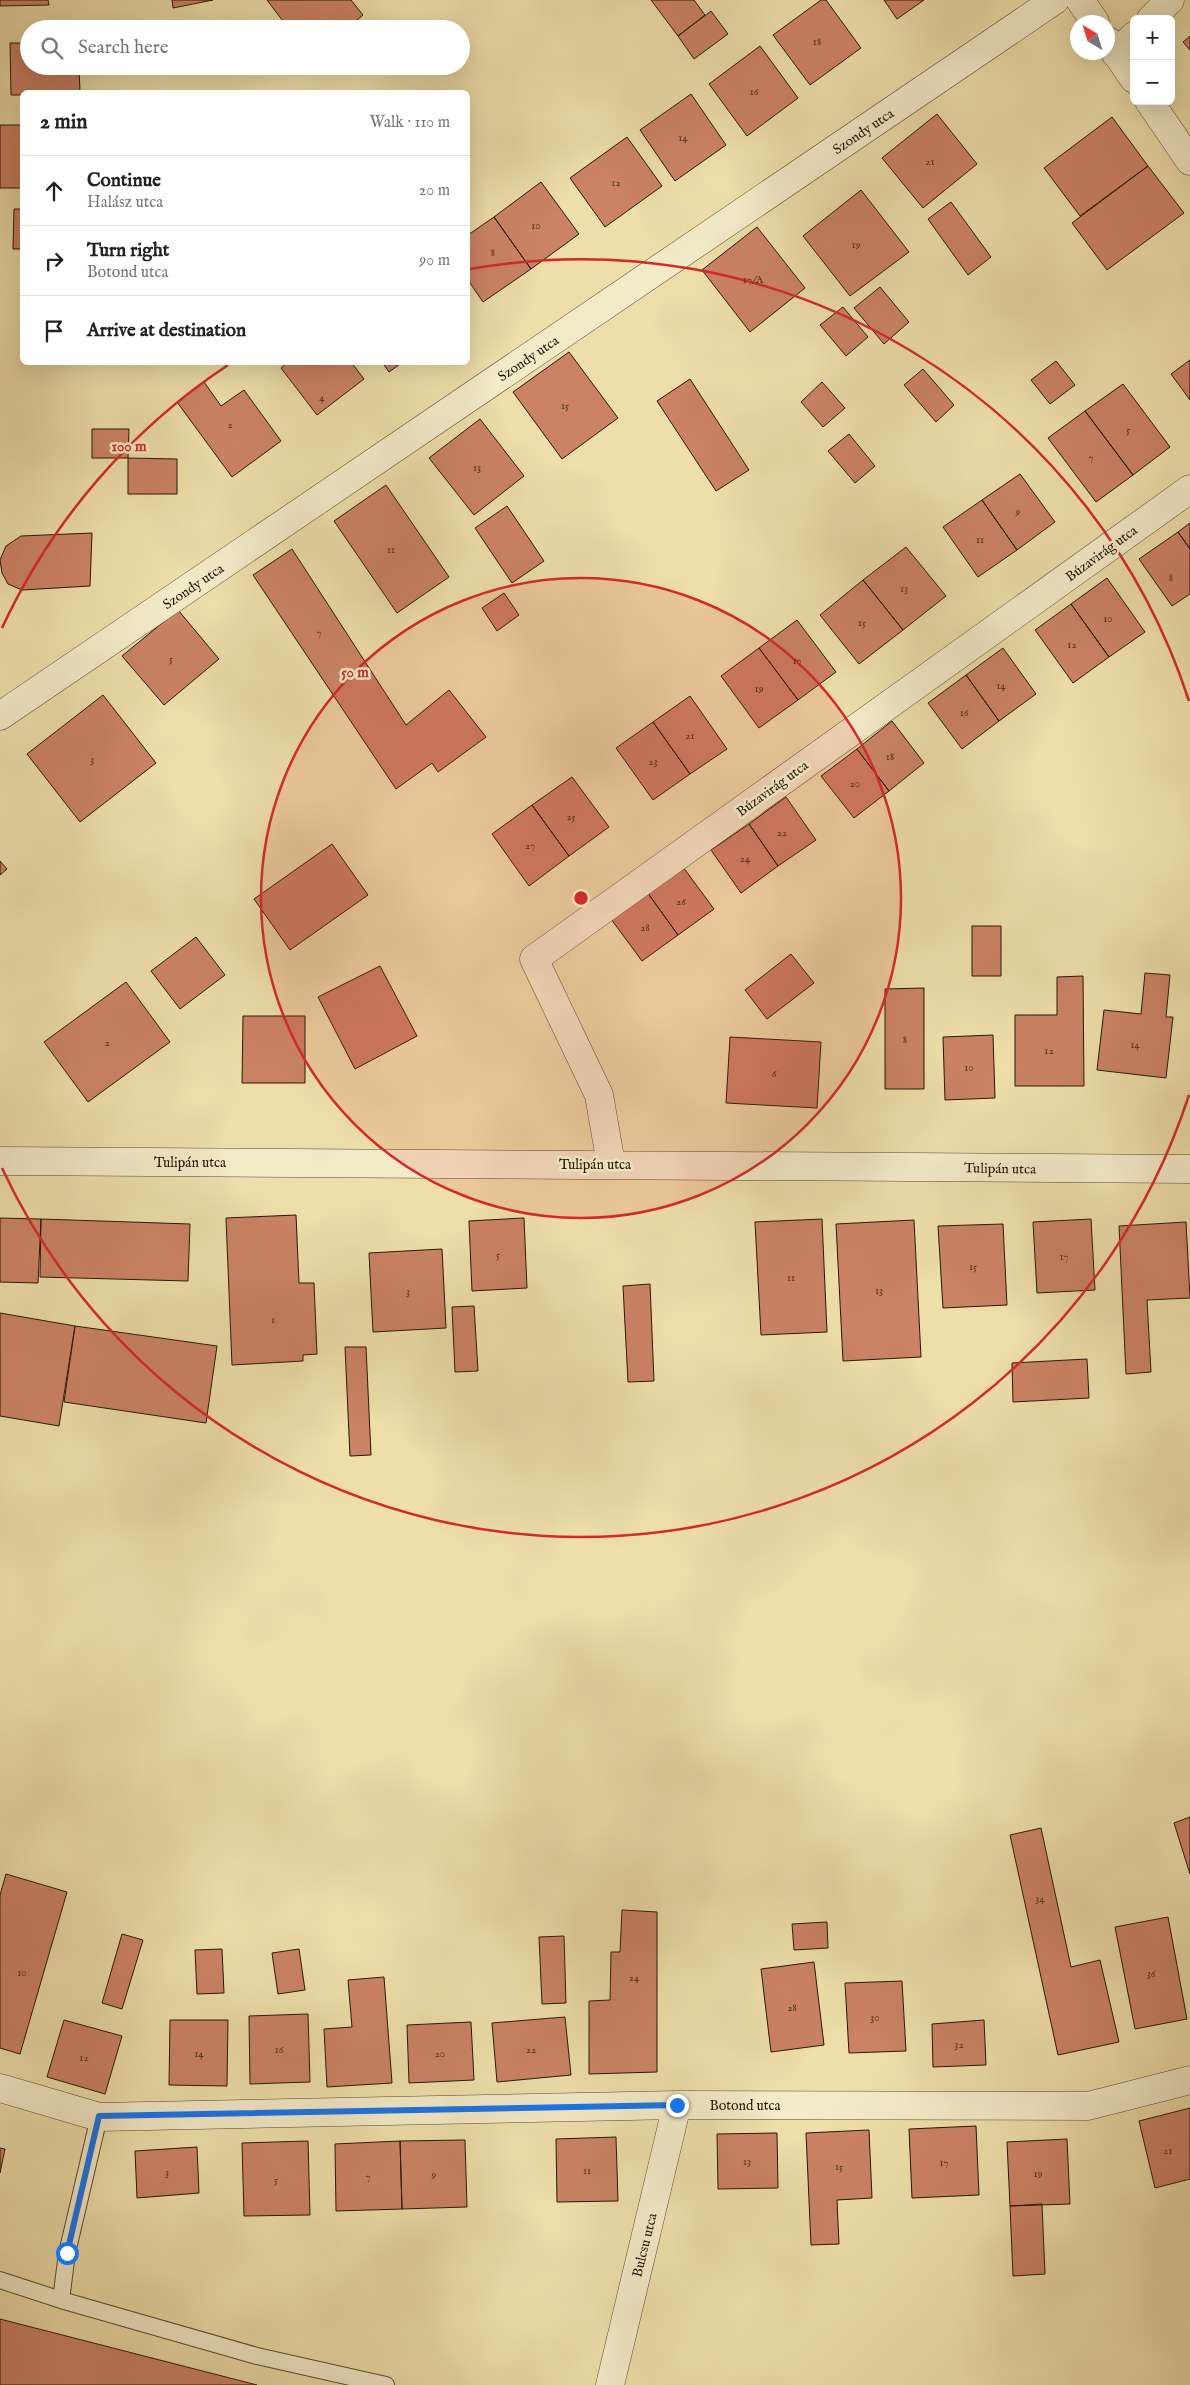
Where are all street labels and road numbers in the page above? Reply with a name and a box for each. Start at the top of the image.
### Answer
street label: Szondy utca [829,104,898,159]
street label: Szondy utca [494,331,563,386]
street label: Búzavirág utca [1062,521,1142,586]
street label: Szondy utca [159,559,228,614]
street label: Búzavirág utca [733,756,813,821]
street label: Tulipán utca [154,1154,227,1172]
street label: Tulipán utca [559,1156,632,1174]
street label: Tulipán utca [964,1159,1037,1179]
street label: Botond utca [709,2097,782,2115]
street label: Bulcsu utca [628,2210,662,2279]

